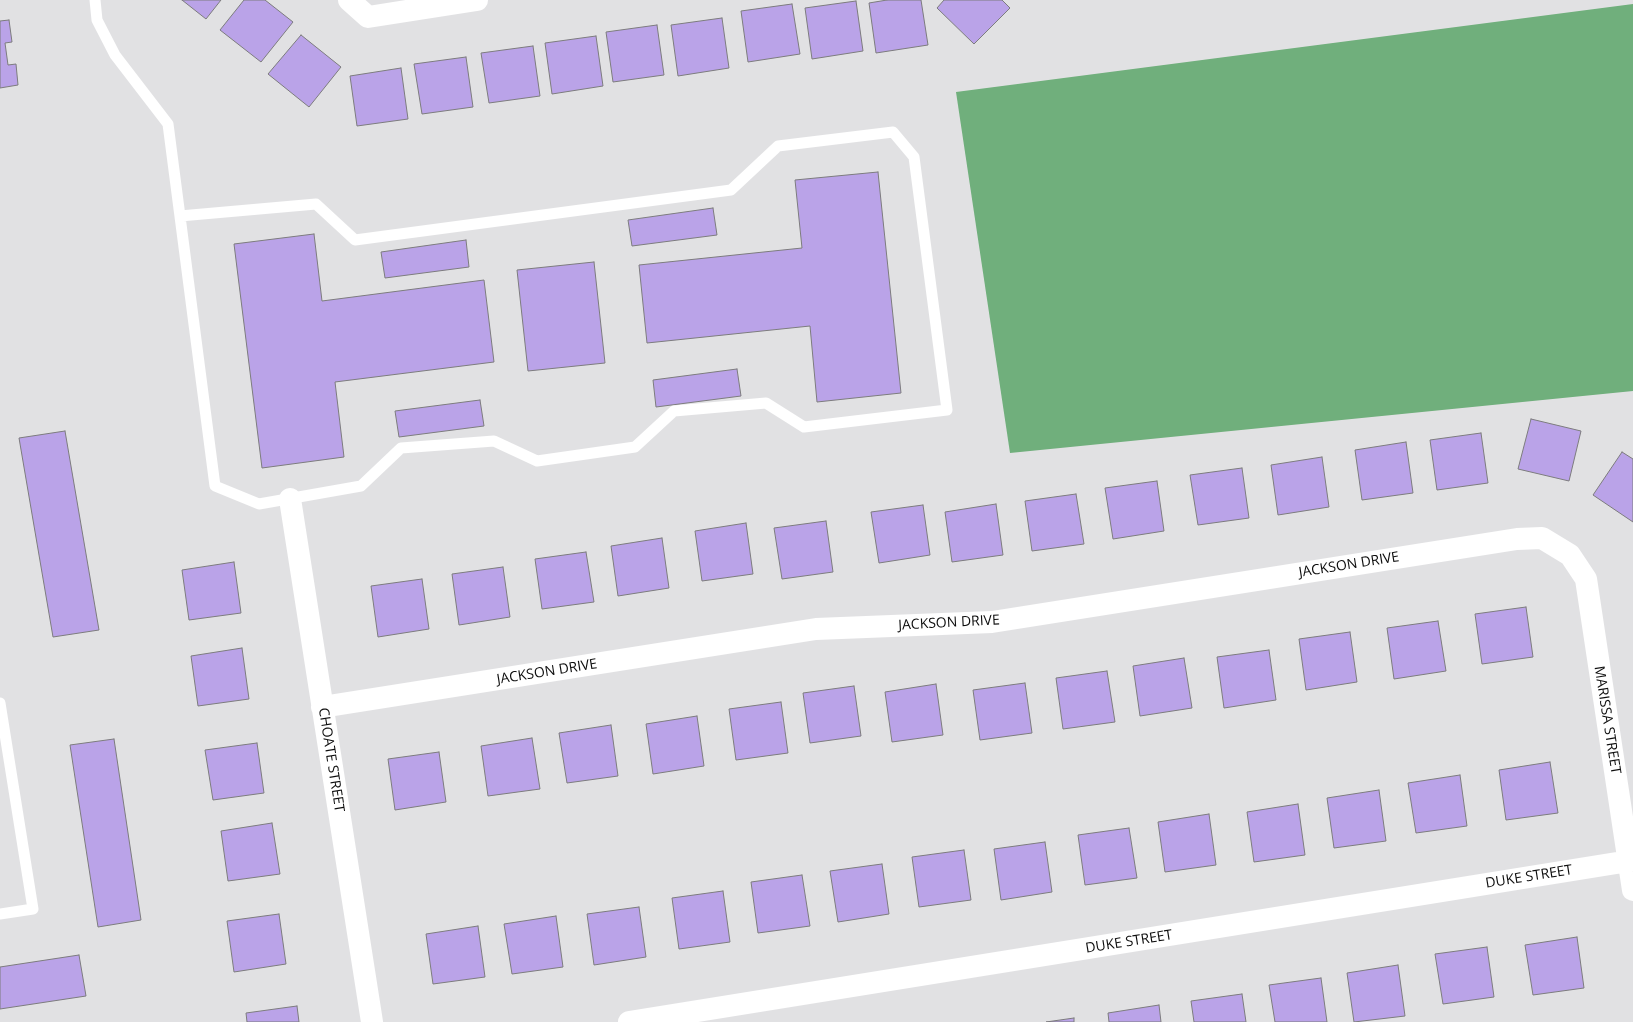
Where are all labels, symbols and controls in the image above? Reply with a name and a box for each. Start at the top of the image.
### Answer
street label: JACKSON DRIVE [1298,549,1400,581]
street label: JACKSON DRIVE [898,612,1000,634]
street label: JACKSON DRIVE [496,656,598,688]
street label: MARISSA STREET [1590,665,1624,775]
street label: CHOATE STREET [314,707,348,813]
street label: DUKE STREET [1484,862,1574,892]
street label: DUKE STREET [1084,927,1174,957]

